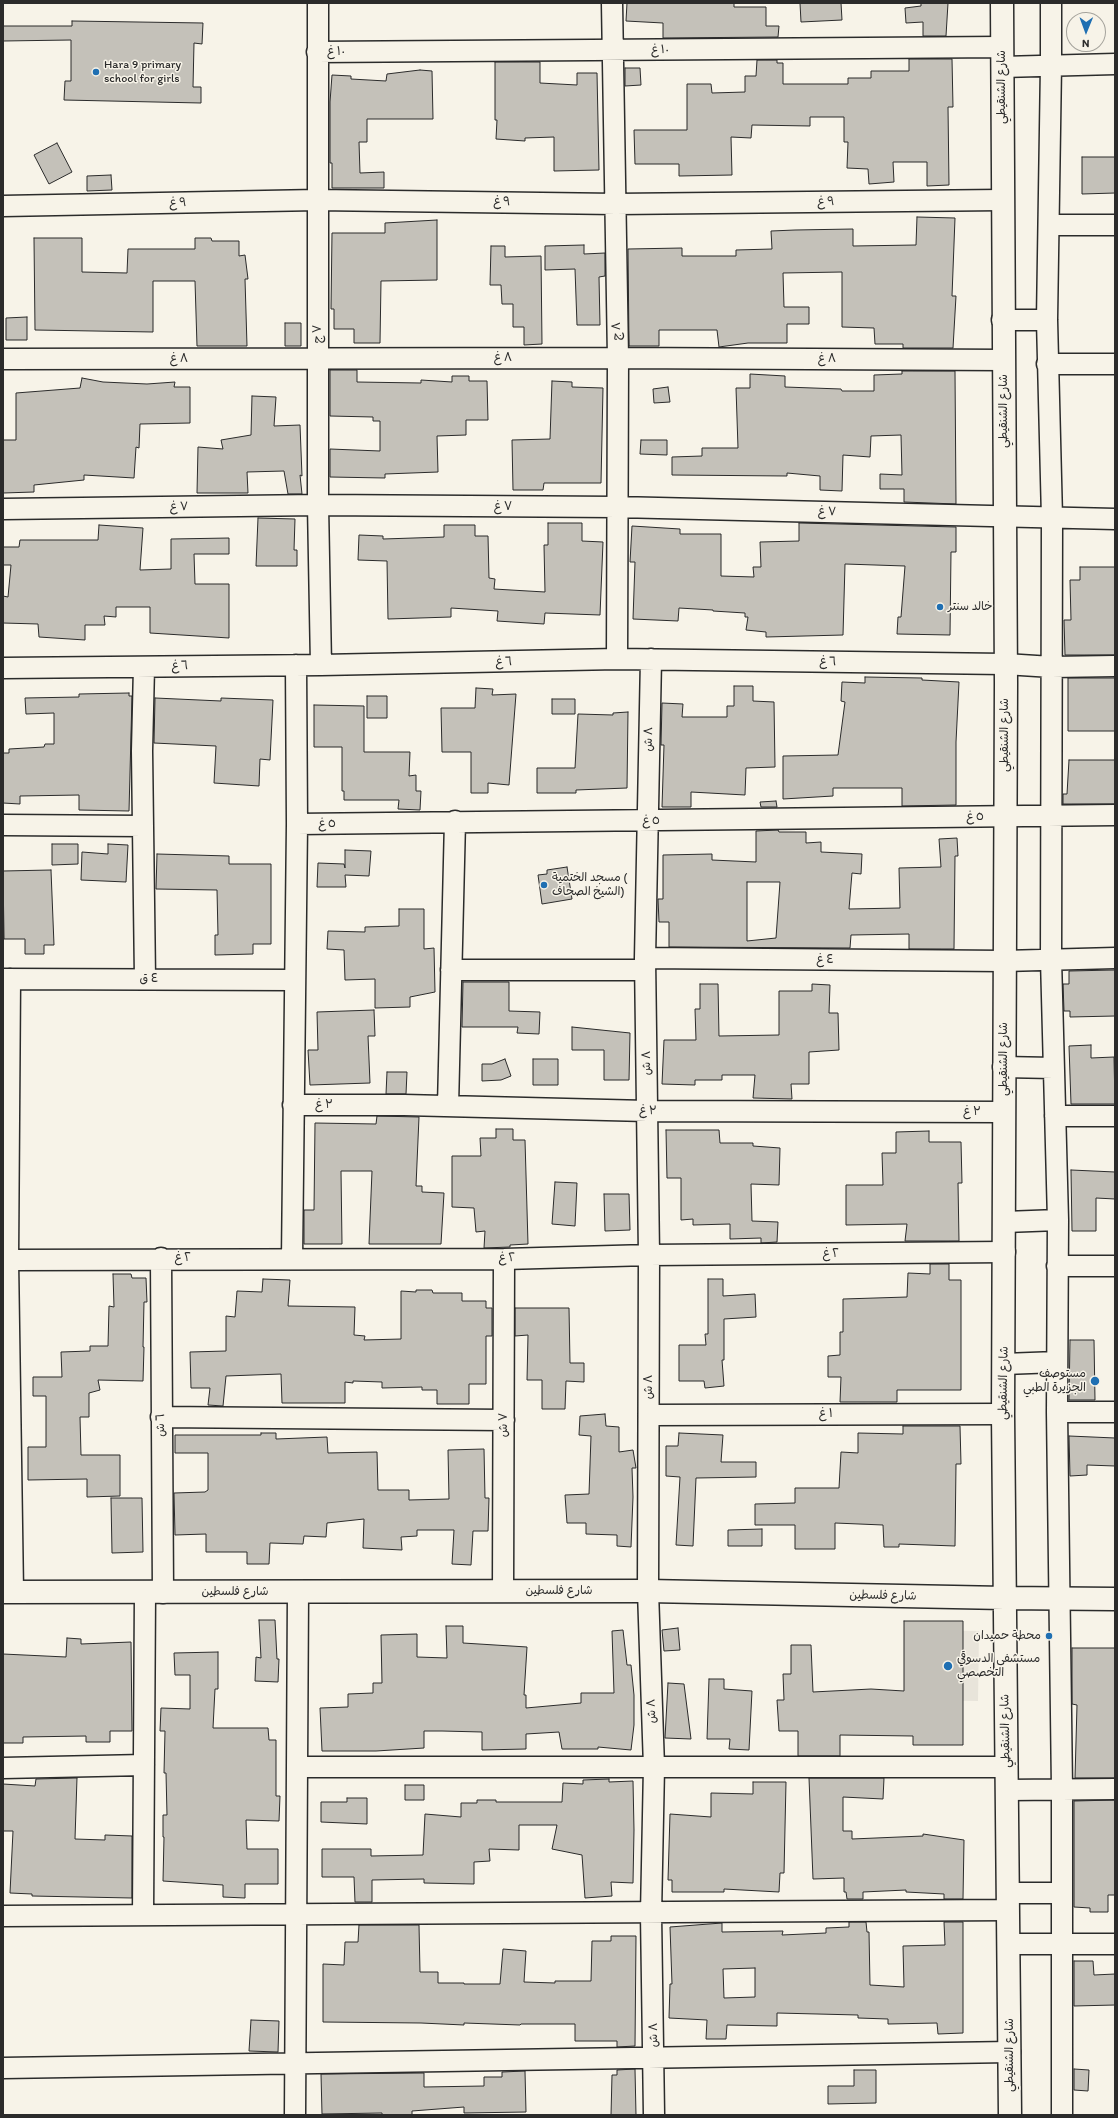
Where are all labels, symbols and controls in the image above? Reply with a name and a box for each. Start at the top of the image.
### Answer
north arrow [1066,12,1106,52]
text: N [1082,37,1090,50]
street label: ١٠ غ [651,43,669,57]
street label: ١٠ غ [327,45,345,59]
street label: شارع الشنقيطي [995,50,1009,124]
place label: Hara 9 primary school for girls [104,58,181,86]
marker: Hara 9 primary school for girls [91,67,101,77]
street label: ٩ غ [493,195,511,209]
street label: ٩ غ [817,195,835,209]
street label: ٩ غ [169,196,187,210]
street label: ٨ ج [610,322,624,340]
street label: ٧ ج [311,325,325,343]
street label: ٨ غ [494,351,512,365]
street label: ٨ غ [170,352,188,366]
street label: ٨ غ [818,352,836,366]
street label: شارع الشنقيطي [997,374,1011,448]
street label: ٧ غ [170,500,188,514]
street label: ٧ غ [494,500,512,514]
street label: ٧ غ [818,505,836,519]
place label: خالد سنتر [948,600,993,614]
marker: خالد سنتر [935,602,945,612]
street label: ٦ غ [495,655,513,669]
street label: ٦ غ [819,655,837,669]
street label: ٦ غ [171,659,189,673]
street label: شارع الشنقيطي [998,698,1012,772]
street label: ٨ ش [642,727,656,751]
street label: ٥ غ [966,810,984,824]
street label: ٥ غ [642,814,660,828]
street label: ٥ غ [318,817,336,831]
place label: مسجد الختمية ( الشيخ الصحاف) [552,871,627,899]
marker: مسجد الختمية ( الشيخ الصحاف) [539,880,549,890]
street label: ٤ غ [816,953,834,967]
street label: ٤ ق [139,972,159,986]
street label: شارع الشنقيطي [997,1022,1011,1096]
street label: ٨ ش [640,1051,654,1075]
street label: ٣ غ [315,1098,333,1112]
street label: ٣ غ [639,1104,657,1118]
street label: ٣ غ [963,1105,981,1119]
street label: ٢ غ [822,1247,840,1261]
street label: ٢ غ [174,1251,192,1265]
street label: ٢ غ [498,1251,516,1265]
street label: شارع الشنقيطي [996,1346,1012,1420]
place label: مستوصف الجزيرة الطبي [1023,1367,1086,1395]
street label: ٨ ش [642,1375,656,1399]
marker: مستوصف الجزيرة الطبي [1089,1375,1101,1387]
street label: ١ غ [819,1407,833,1421]
street label: ٦ ش [154,1413,168,1437]
street label: ٧ ش [497,1413,511,1437]
street label: شارع فلسطين [525,1584,593,1598]
street label: شارع فلسطين [201,1585,269,1599]
street label: شارع فلسطين [849,1588,917,1604]
place label: محطة حميدان [973,1629,1041,1643]
marker: محطة حميدان [1044,1631,1054,1641]
place label: مستشفى الدسوقي التخصصي [957,1652,1040,1680]
marker: مستشفى الدسوقي التخصصي [942,1660,954,1672]
street label: شارع الشنقيطي [998,1694,1014,1768]
street label: ٨ ش [644,1698,660,1724]
street label: شارع الشنقيطي [1003,2018,1017,2092]
street label: ٨ ش [647,2023,661,2047]

